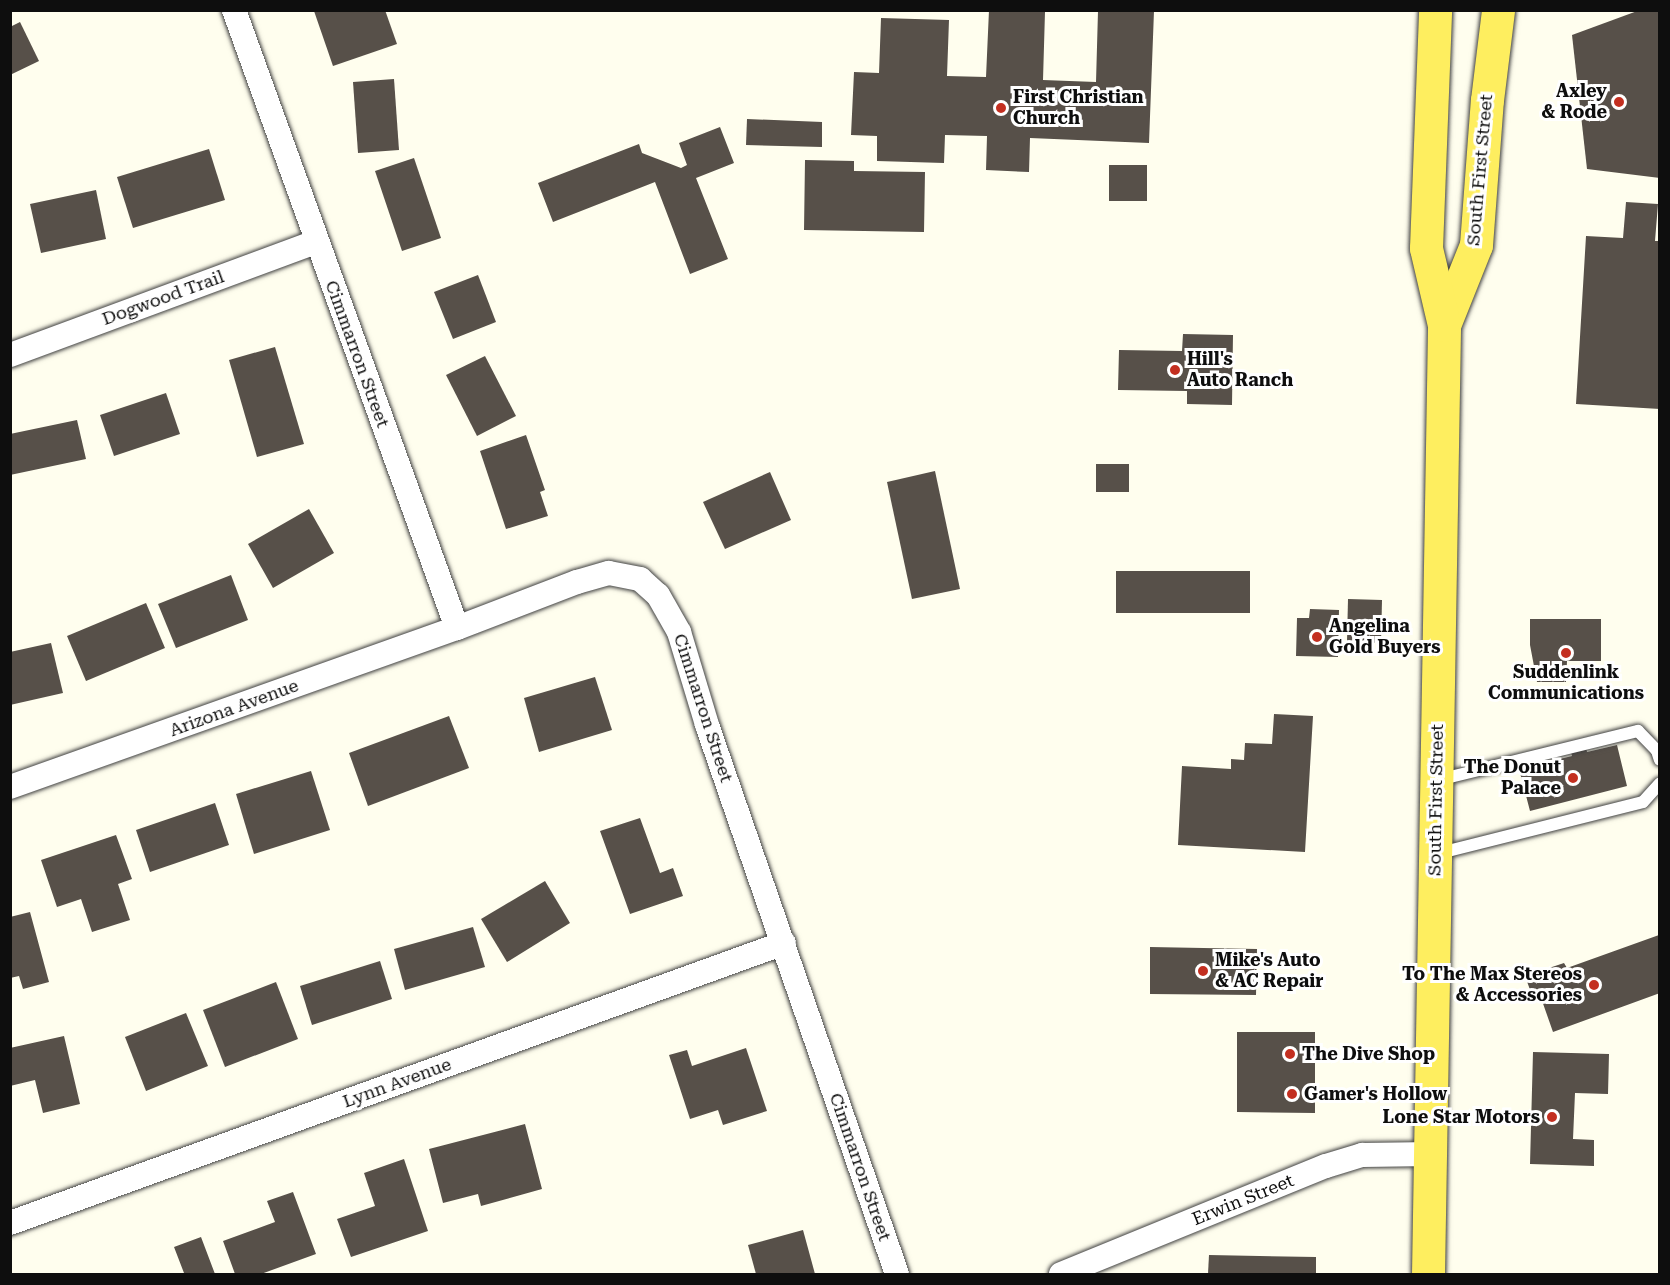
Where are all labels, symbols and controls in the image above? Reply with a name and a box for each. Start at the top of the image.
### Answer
place label: Axley & Rode [1541,81,1607,124]
place label: First Christian Church [1013,87,1144,130]
street label: South First Street [1463,93,1497,247]
marker: Axley & Rode [1612,95,1626,109]
marker: First Christian Church [994,101,1008,115]
street label: Dogwood Trail [99,266,227,330]
street label: Cimmarron Street [320,278,394,430]
place label: Hill's Auto Ranch [1187,349,1293,392]
marker: Hill's Auto Ranch [1168,363,1182,377]
place label: Angelina Gold Buyers [1329,616,1440,658]
marker: Angelina Gold Buyers [1310,630,1324,644]
street label: Cimmarron Street [669,631,737,785]
marker: Suddenlink Communications [1559,646,1573,660]
place label: Suddenlink Communications [1488,662,1644,704]
street label: Arizona Avenue [167,675,301,741]
street label: South First Street [1424,724,1448,876]
place label: The Donut Palace [1463,757,1561,800]
marker: The Donut Palace [1566,771,1580,785]
place label: Mike's Auto & AC Repair [1215,950,1323,992]
marker: Mike's Auto & AC Repair [1196,964,1210,978]
place label: To The Max Stereos & Accessories [1402,964,1582,1006]
marker: To The Max Stereos & Accessories [1587,978,1601,992]
place label: The Dive Shop [1302,1043,1435,1065]
marker: The Dive Shop [1283,1047,1297,1061]
street label: Lynn Avenue [340,1053,454,1113]
place label: Gamer's Hollow [1304,1083,1447,1105]
marker: Gamer's Hollow [1285,1087,1299,1101]
street label: Cimmarron Street [825,1090,895,1244]
place label: Lone Star Motors [1383,1106,1540,1128]
marker: Lone Star Motors [1545,1110,1559,1124]
street label: Erwin Street [1189,1170,1297,1230]

